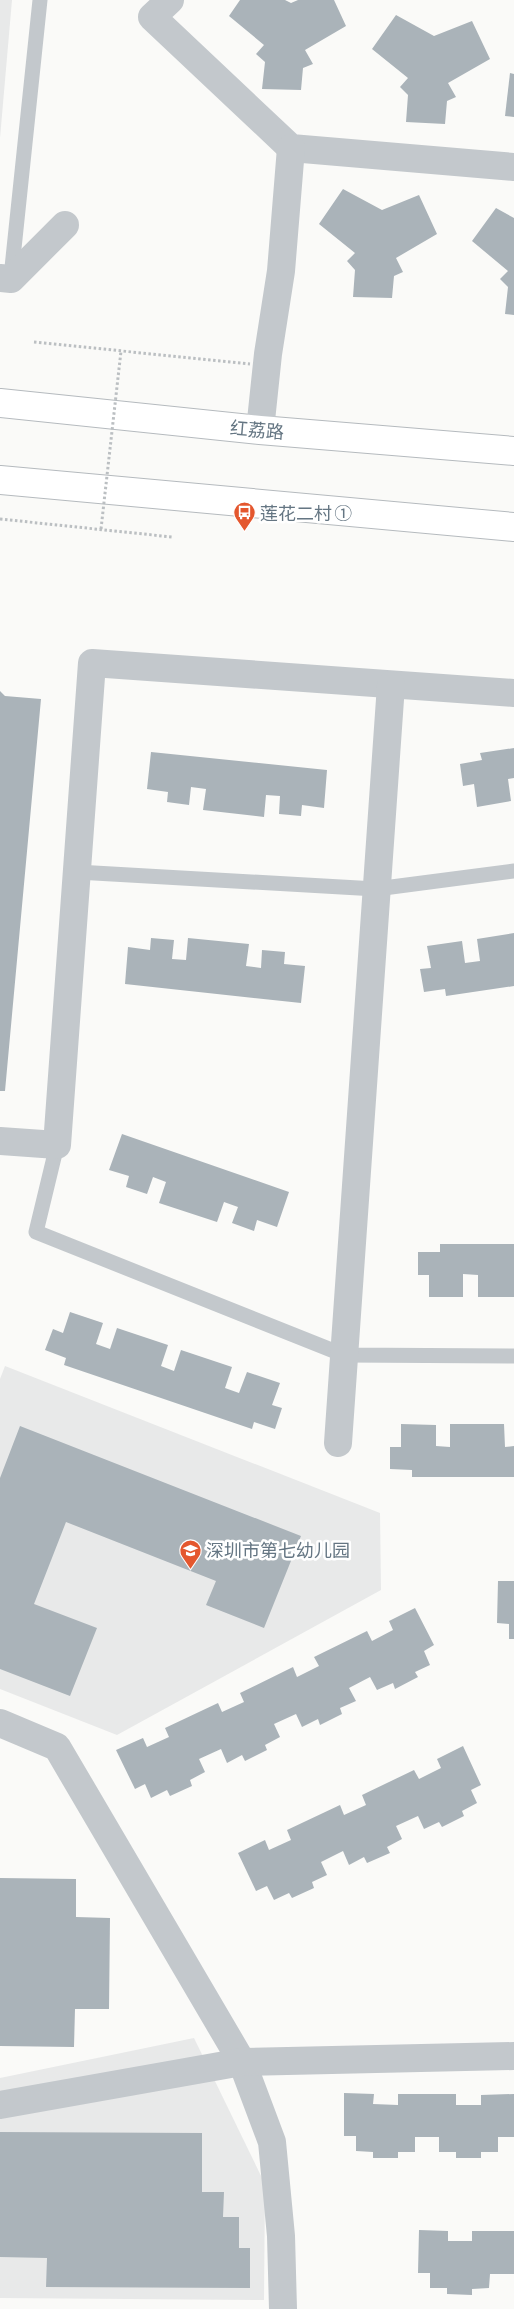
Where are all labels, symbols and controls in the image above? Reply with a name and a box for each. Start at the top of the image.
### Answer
street label: 红荔路 [229,417,285,443]
bus stop icon: 莲花二村 ① [232,501,256,532]
place label: 莲花二村 ① [260,503,352,524]
school or university icon: 深圳市第七幼儿园 [178,1538,202,1569]
place label: 深圳市第七幼儿园 [206,1540,350,1561]

